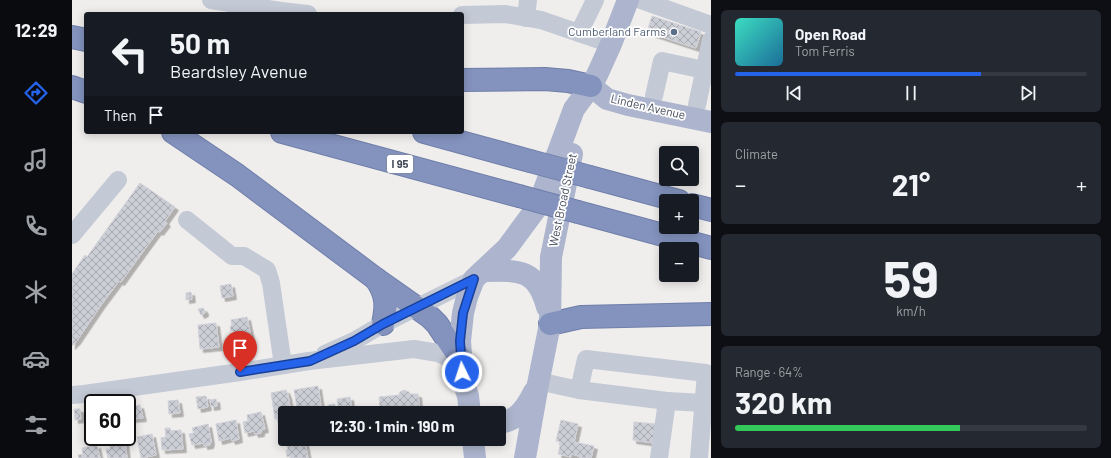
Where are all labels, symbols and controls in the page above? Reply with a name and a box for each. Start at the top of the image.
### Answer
text: 12:29 [15,19,57,41]
place label: Cumberland Farms [568,24,666,38]
text: Open Road [795,25,866,43]
text: 50 m [170,26,230,60]
marker: Cumberland Farms [669,27,679,37]
icon: left [104,28,156,80]
text: Tom Ferris [795,43,855,59]
text: Beardsley Avenue [170,60,308,82]
icon: directions [22,79,50,107]
icon: previous [783,82,805,104]
icon: pause [900,82,922,104]
icon: next [1017,82,1039,104]
street label: Linden Avenue [610,91,687,121]
icon: arrive [145,104,167,126]
text: Then [104,106,137,124]
icon: music [22,146,50,174]
map controls [659,146,699,282]
button: search [659,146,699,186]
text: Climate [735,146,778,162]
street label: West Broad Street [545,152,579,248]
road number: I 95 [387,155,413,173]
text: 21° [892,166,930,202]
text: − [735,171,746,197]
text: + [1076,171,1087,197]
button: + [659,194,699,234]
icon: phone [22,212,50,240]
button: − [659,242,699,282]
text: 59 [883,246,939,308]
icon: climate [22,278,50,306]
text: km/h [896,303,926,319]
pin [223,331,257,372]
icon: arrive [229,337,251,359]
icon: car [22,345,50,373]
position arrow [441,351,483,393]
text: Range · 64% [735,364,803,380]
text: 320 km [735,384,832,420]
speed limit sign: 60 [84,394,136,446]
icon: filters [22,411,50,439]
text: 12:30 · 1 min · 190 m [329,417,455,435]

